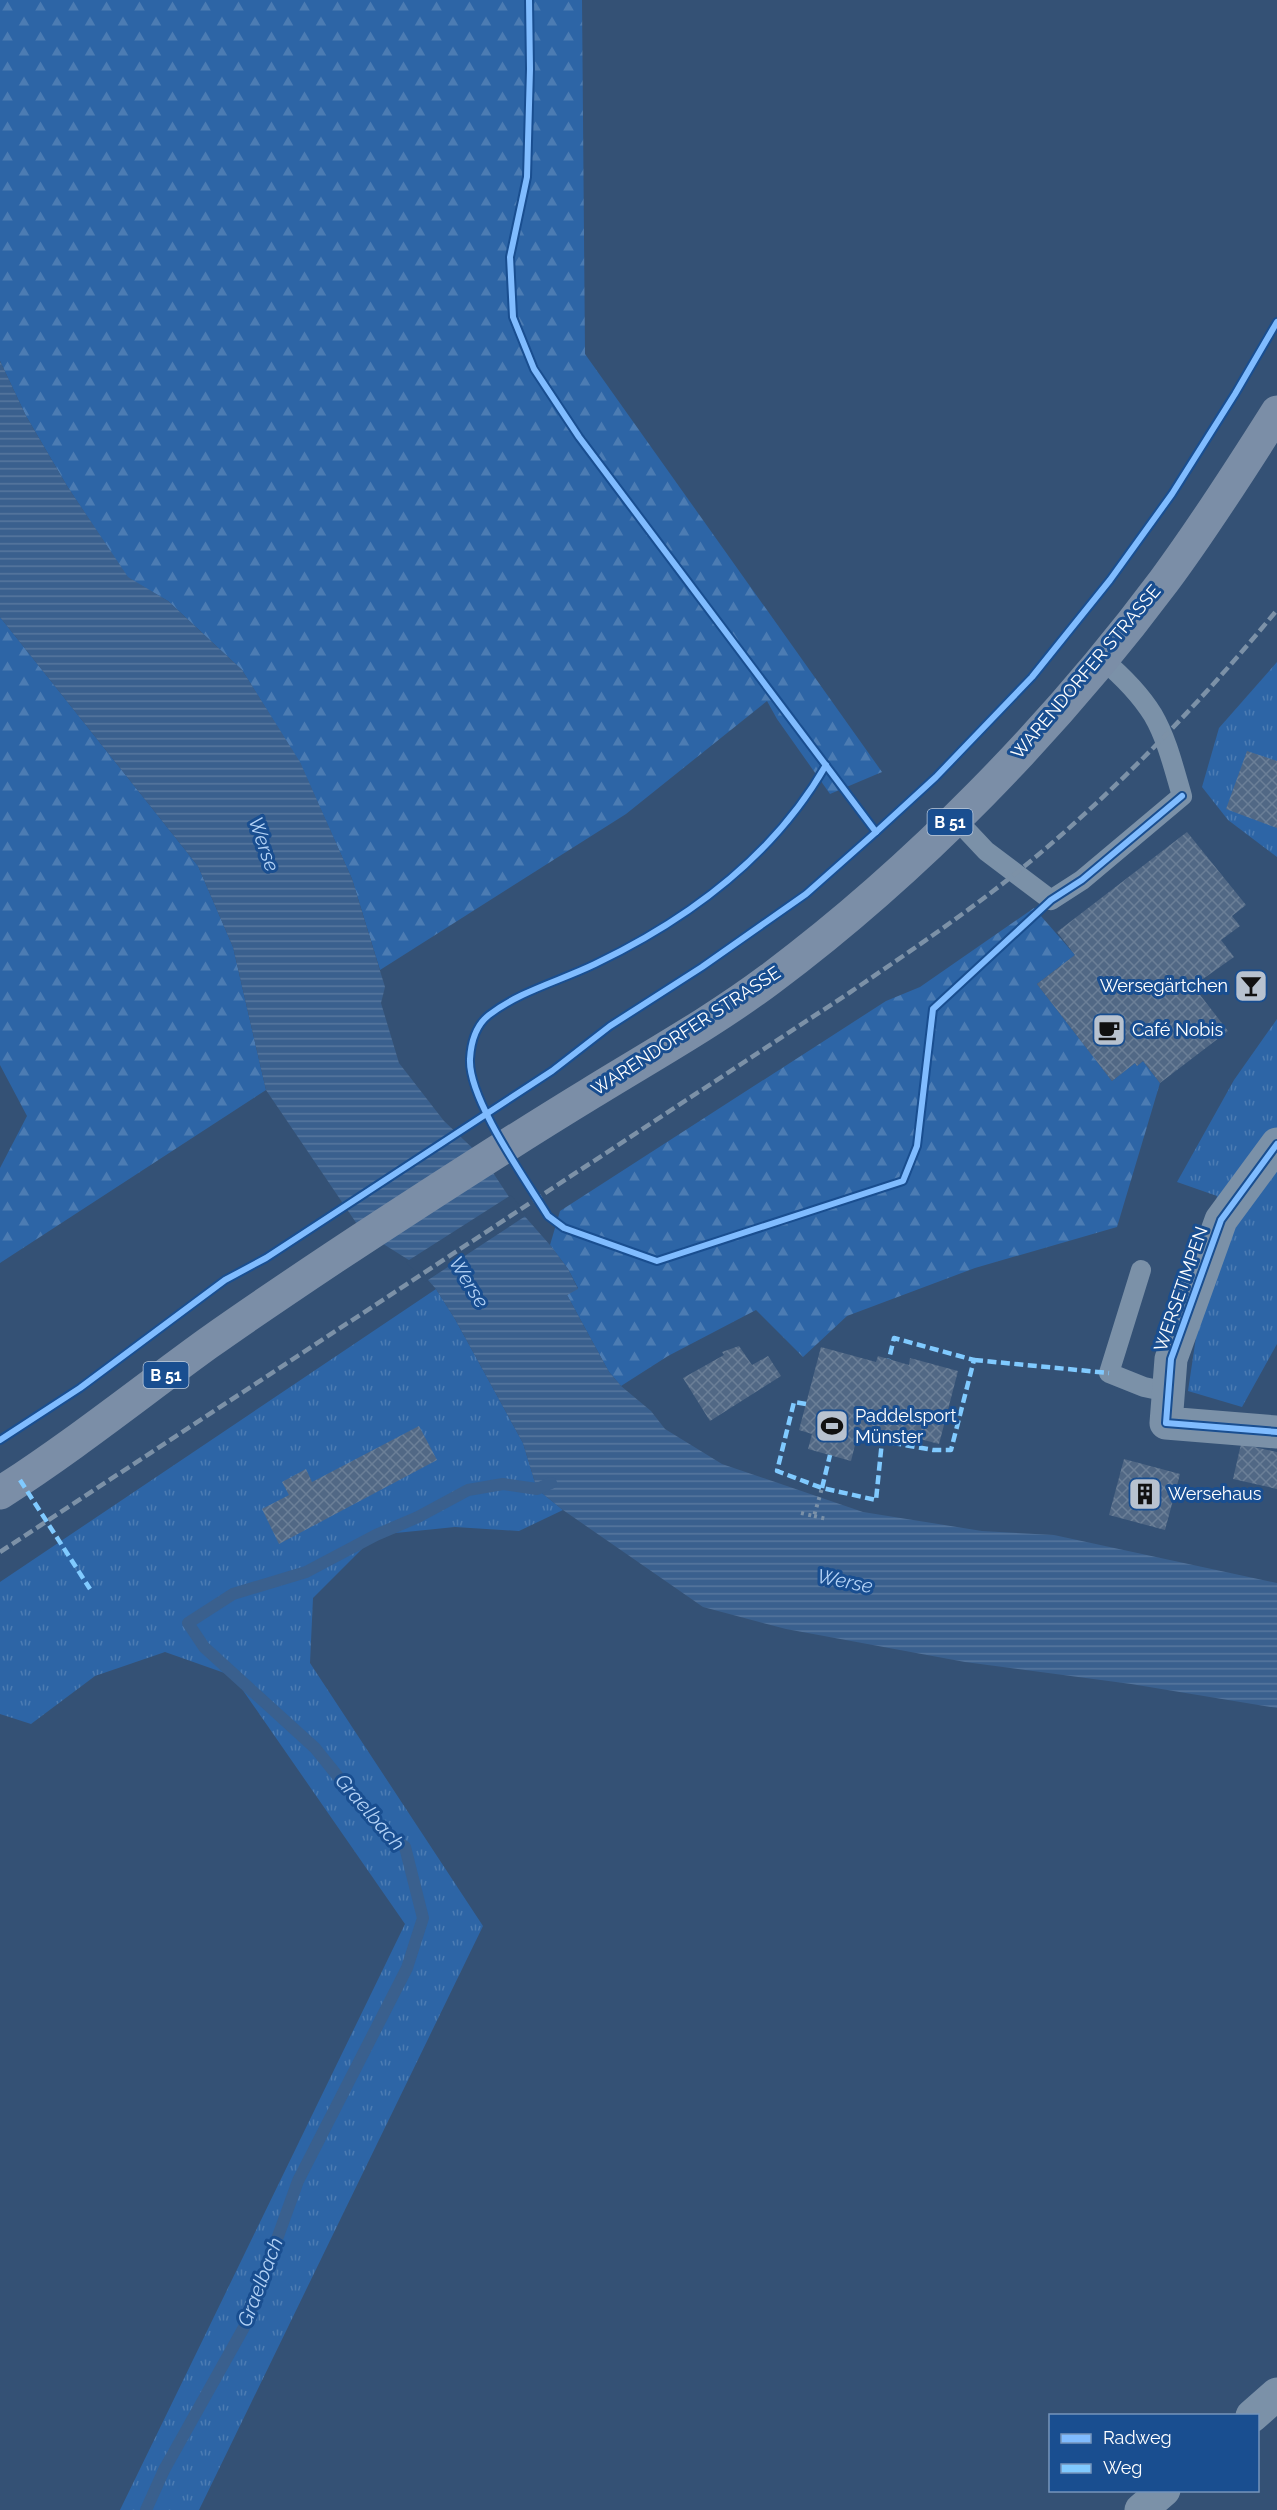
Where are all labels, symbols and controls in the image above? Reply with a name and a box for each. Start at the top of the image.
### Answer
street label: WARENDORFER STRASSE [1007,580,1165,763]
road number: B 51 [928,809,972,835]
water label: Werse [243,813,285,875]
street label: WARENDORFER STRASSE [587,962,784,1100]
bar icon: Wersegärtchen [1233,968,1269,1004]
place label: Wersegärtchen [1100,975,1228,996]
cafe icon: Café Nobis [1091,1012,1127,1048]
place label: Café Nobis [1132,1019,1223,1040]
street label: WERSETIMPEN [1149,1224,1212,1354]
water label: Werse [444,1252,494,1313]
road number: B 51 [144,1362,188,1388]
place label: Paddelsport Münster [855,1405,957,1447]
sports icon: Paddelsport Münster [814,1408,850,1444]
building icon: Wersehaus [1127,1476,1163,1512]
place label: Wersehaus [1168,1483,1262,1504]
water label: Werse [815,1564,875,1598]
water label: Graelbach [330,1769,410,1855]
water label: Graelbach [232,2234,288,2330]
legend [1049,2414,1259,2492]
text: Radweg [1103,2427,1172,2448]
text: Weg [1103,2457,1142,2478]

